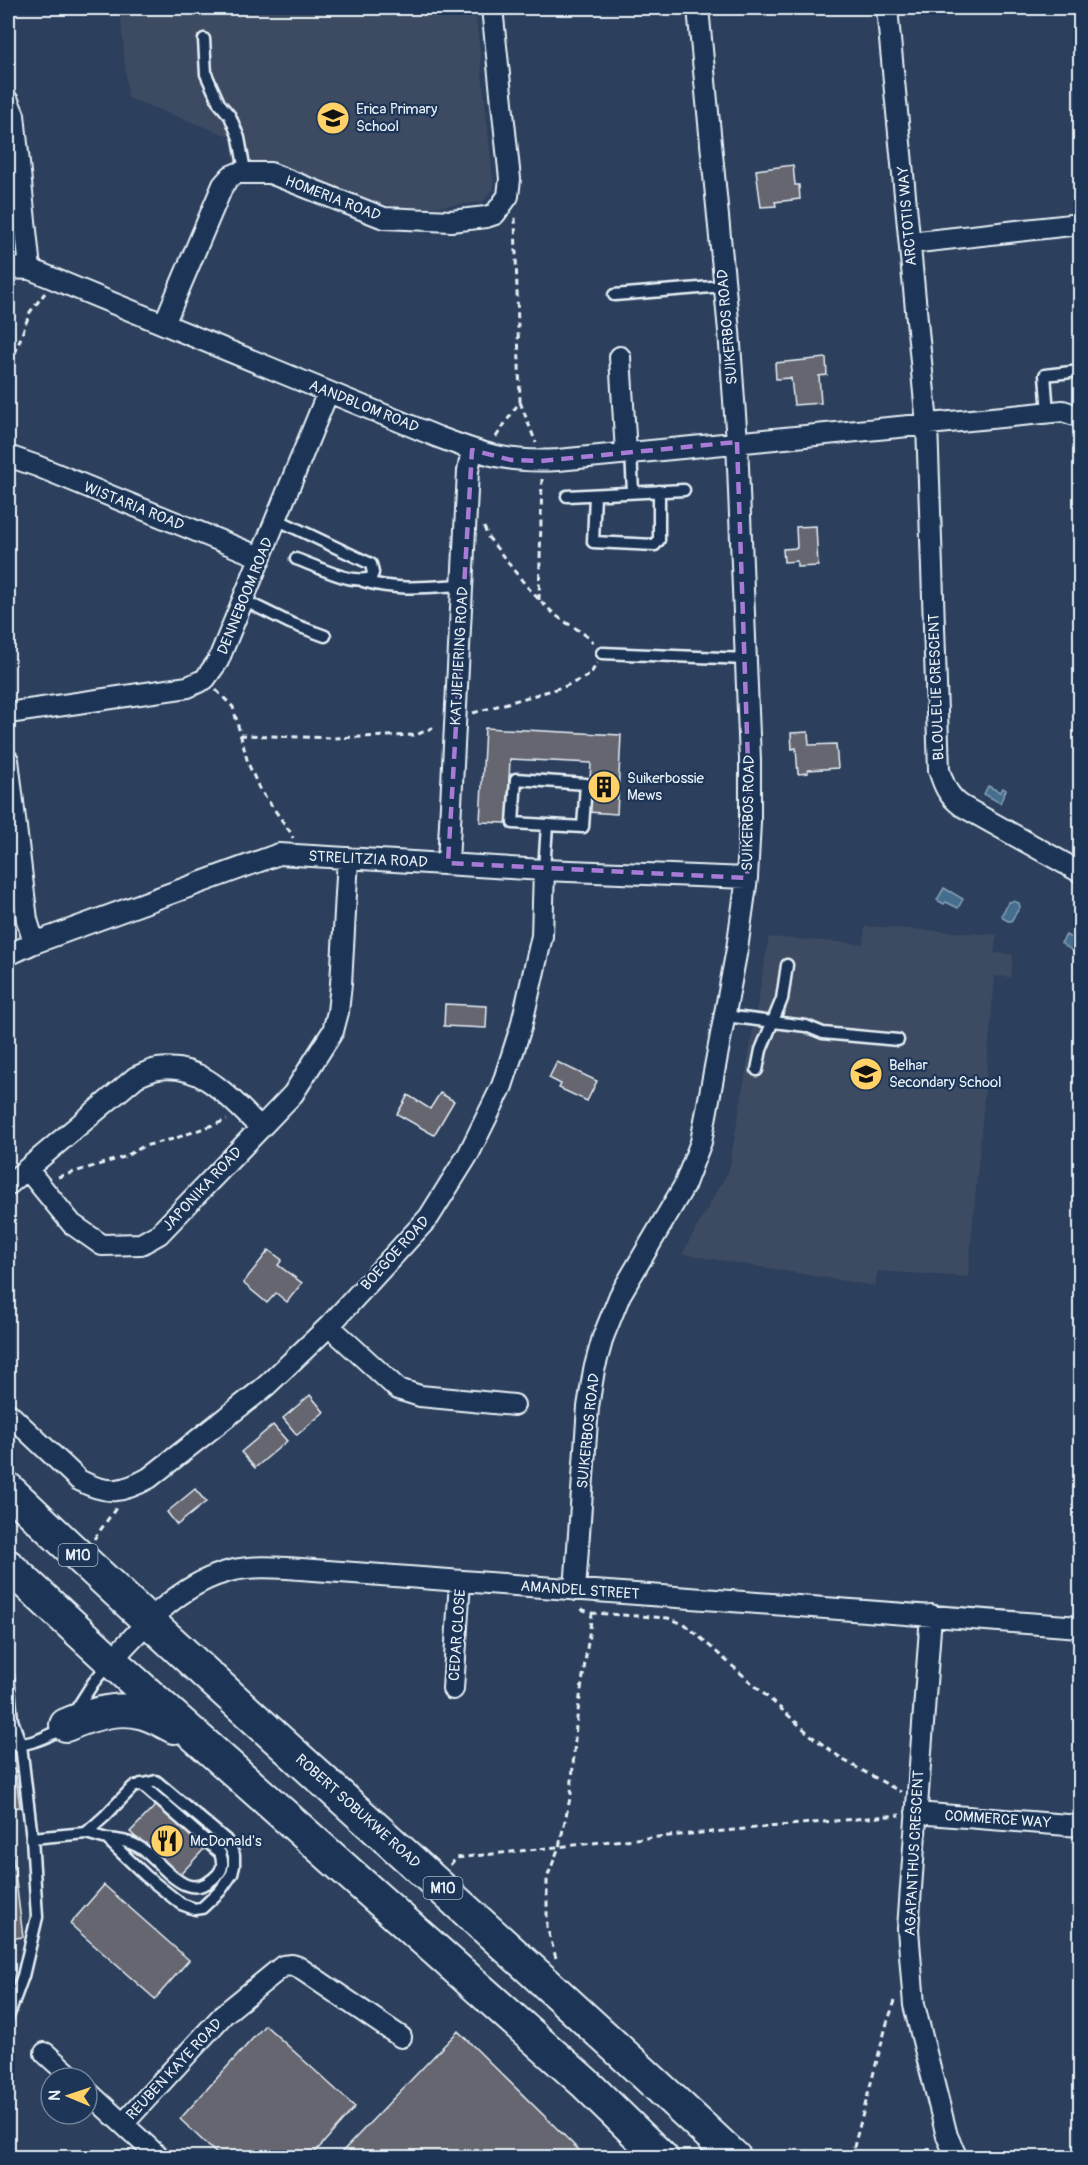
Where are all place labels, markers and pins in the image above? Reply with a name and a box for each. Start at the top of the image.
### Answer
school or university icon: Erica Primary School [315,100,351,136]
place label: Erica Primary School [356,100,438,136]
building icon: Suikerbossie Mews [586,769,622,805]
place label: Suikerbossie Mews [627,769,704,805]
school or university icon: Belhar Secondary School [848,1056,884,1092]
place label: Belhar Secondary School [889,1056,1002,1092]
restaurant icon: McDonald's [149,1823,185,1859]
place label: McDonald's [190,1832,262,1851]

